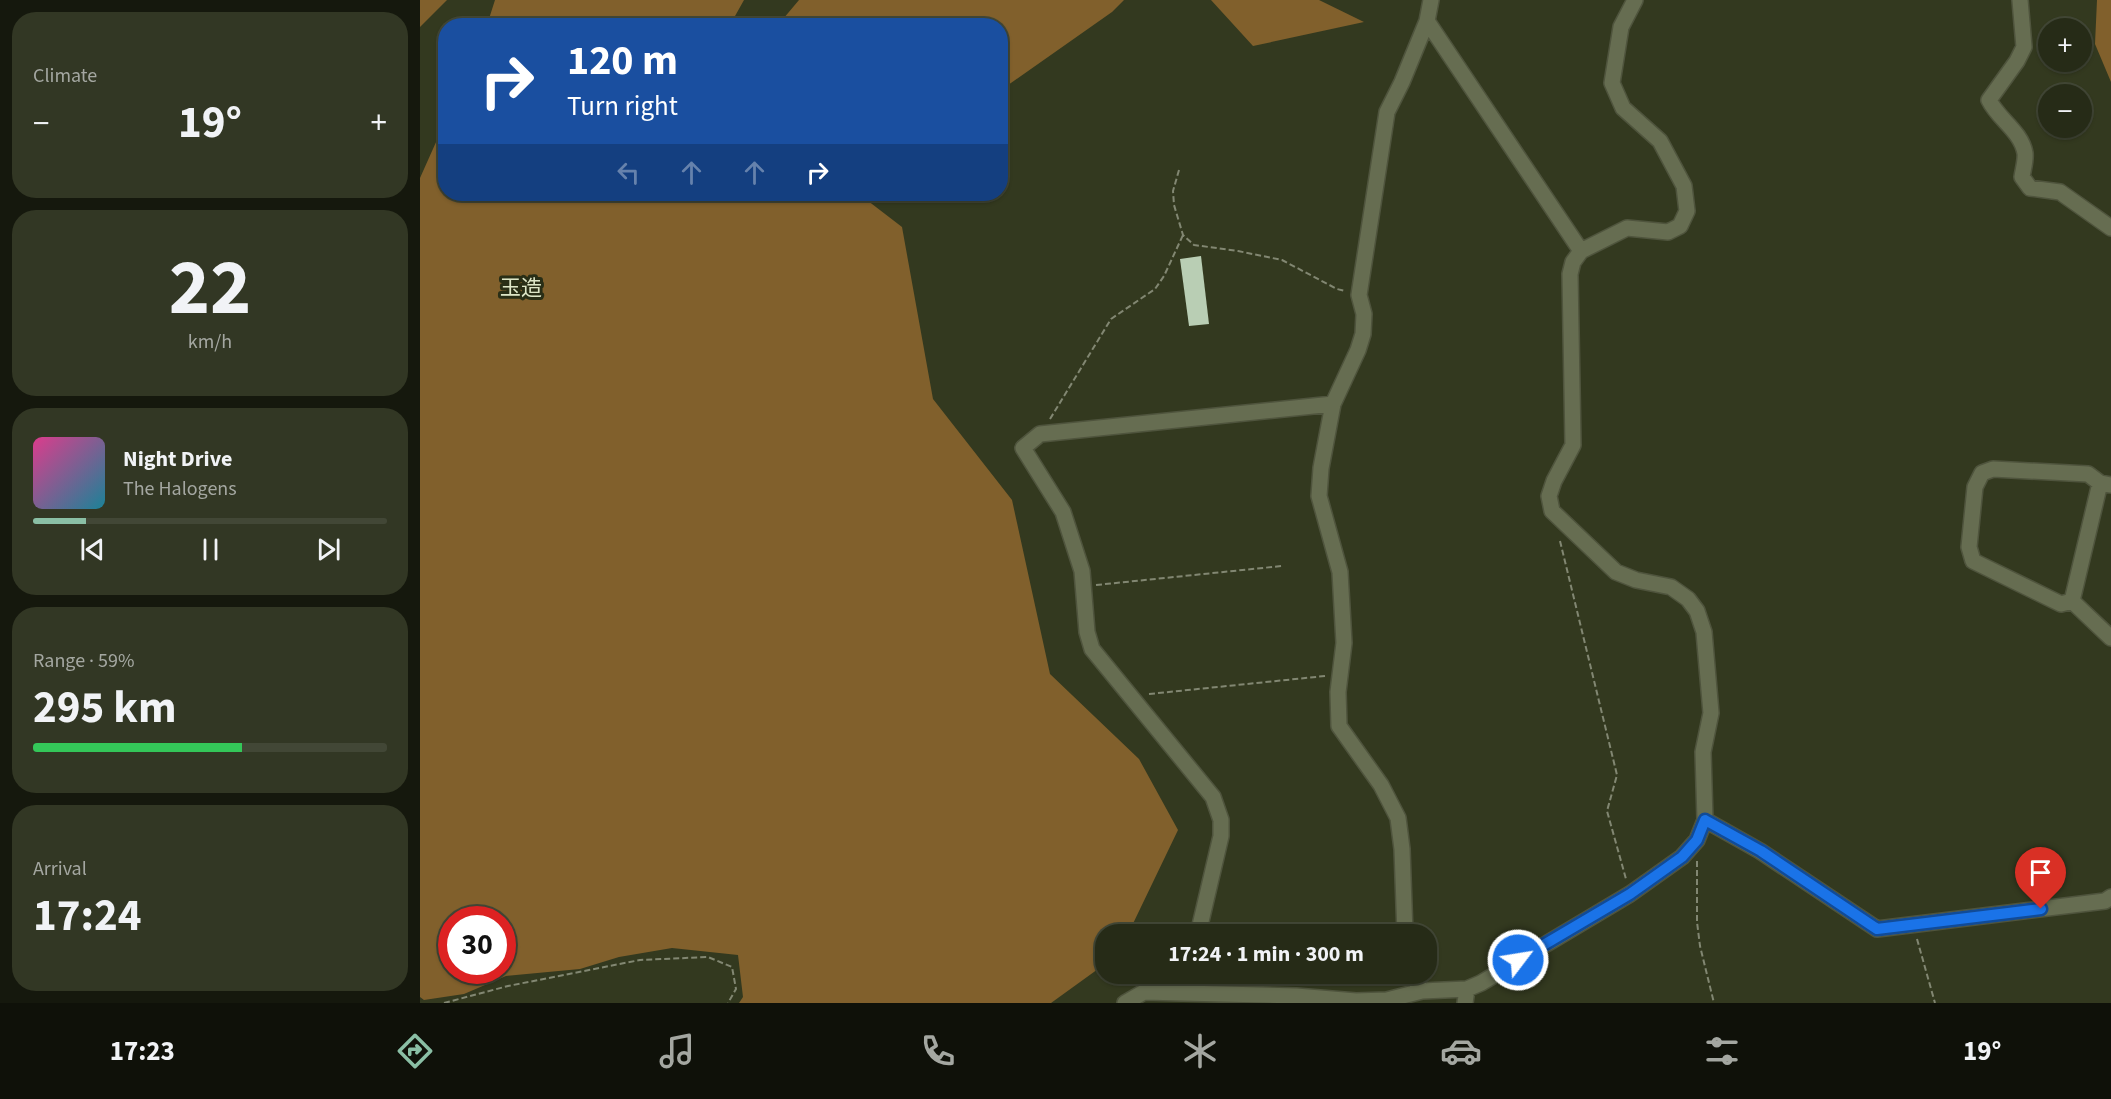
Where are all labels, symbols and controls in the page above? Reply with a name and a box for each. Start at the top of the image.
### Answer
map controls [2038,18,2092,138]
button: + [2038,18,2092,72]
text: 120 m [567,31,678,91]
icon: right [468,42,546,120]
text: Climate [33,62,97,90]
button: − [2038,84,2092,138]
text: Turn right [567,87,678,126]
text: 19° [178,91,242,155]
text: − [33,100,49,147]
text: + [371,100,387,147]
icon: left [612,156,645,189]
icon: ahead [675,156,708,189]
icon: ahead [738,156,771,189]
icon: right [801,156,834,189]
text: 22 [169,233,251,344]
district label: 玉造 [500,273,542,303]
text: km/h [188,328,232,356]
text: Night Drive [123,443,232,475]
text: The Halogens [123,475,237,503]
icon: previous [76,533,109,566]
icon: pause [194,533,227,566]
icon: next [312,533,345,566]
text: Range · 59% [33,647,134,675]
text: 295 km [33,676,177,740]
pin [2015,847,2066,909]
text: Arrival [33,855,87,883]
icon: arrive [2024,856,2057,889]
text: 17:24 [33,884,142,948]
speed limit sign: 30 [438,906,516,984]
position arrow [1486,928,1550,992]
text: 17:24 · 1 min · 300 m [1168,938,1364,970]
icon: directions [394,1030,436,1072]
icon: music [656,1030,698,1072]
icon: phone [917,1030,959,1072]
icon: climate [1179,1030,1221,1072]
icon: car [1440,1030,1482,1072]
icon: filters [1701,1030,1743,1072]
text: 17:23 [110,1032,175,1071]
text: 19° [1963,1032,2001,1071]

